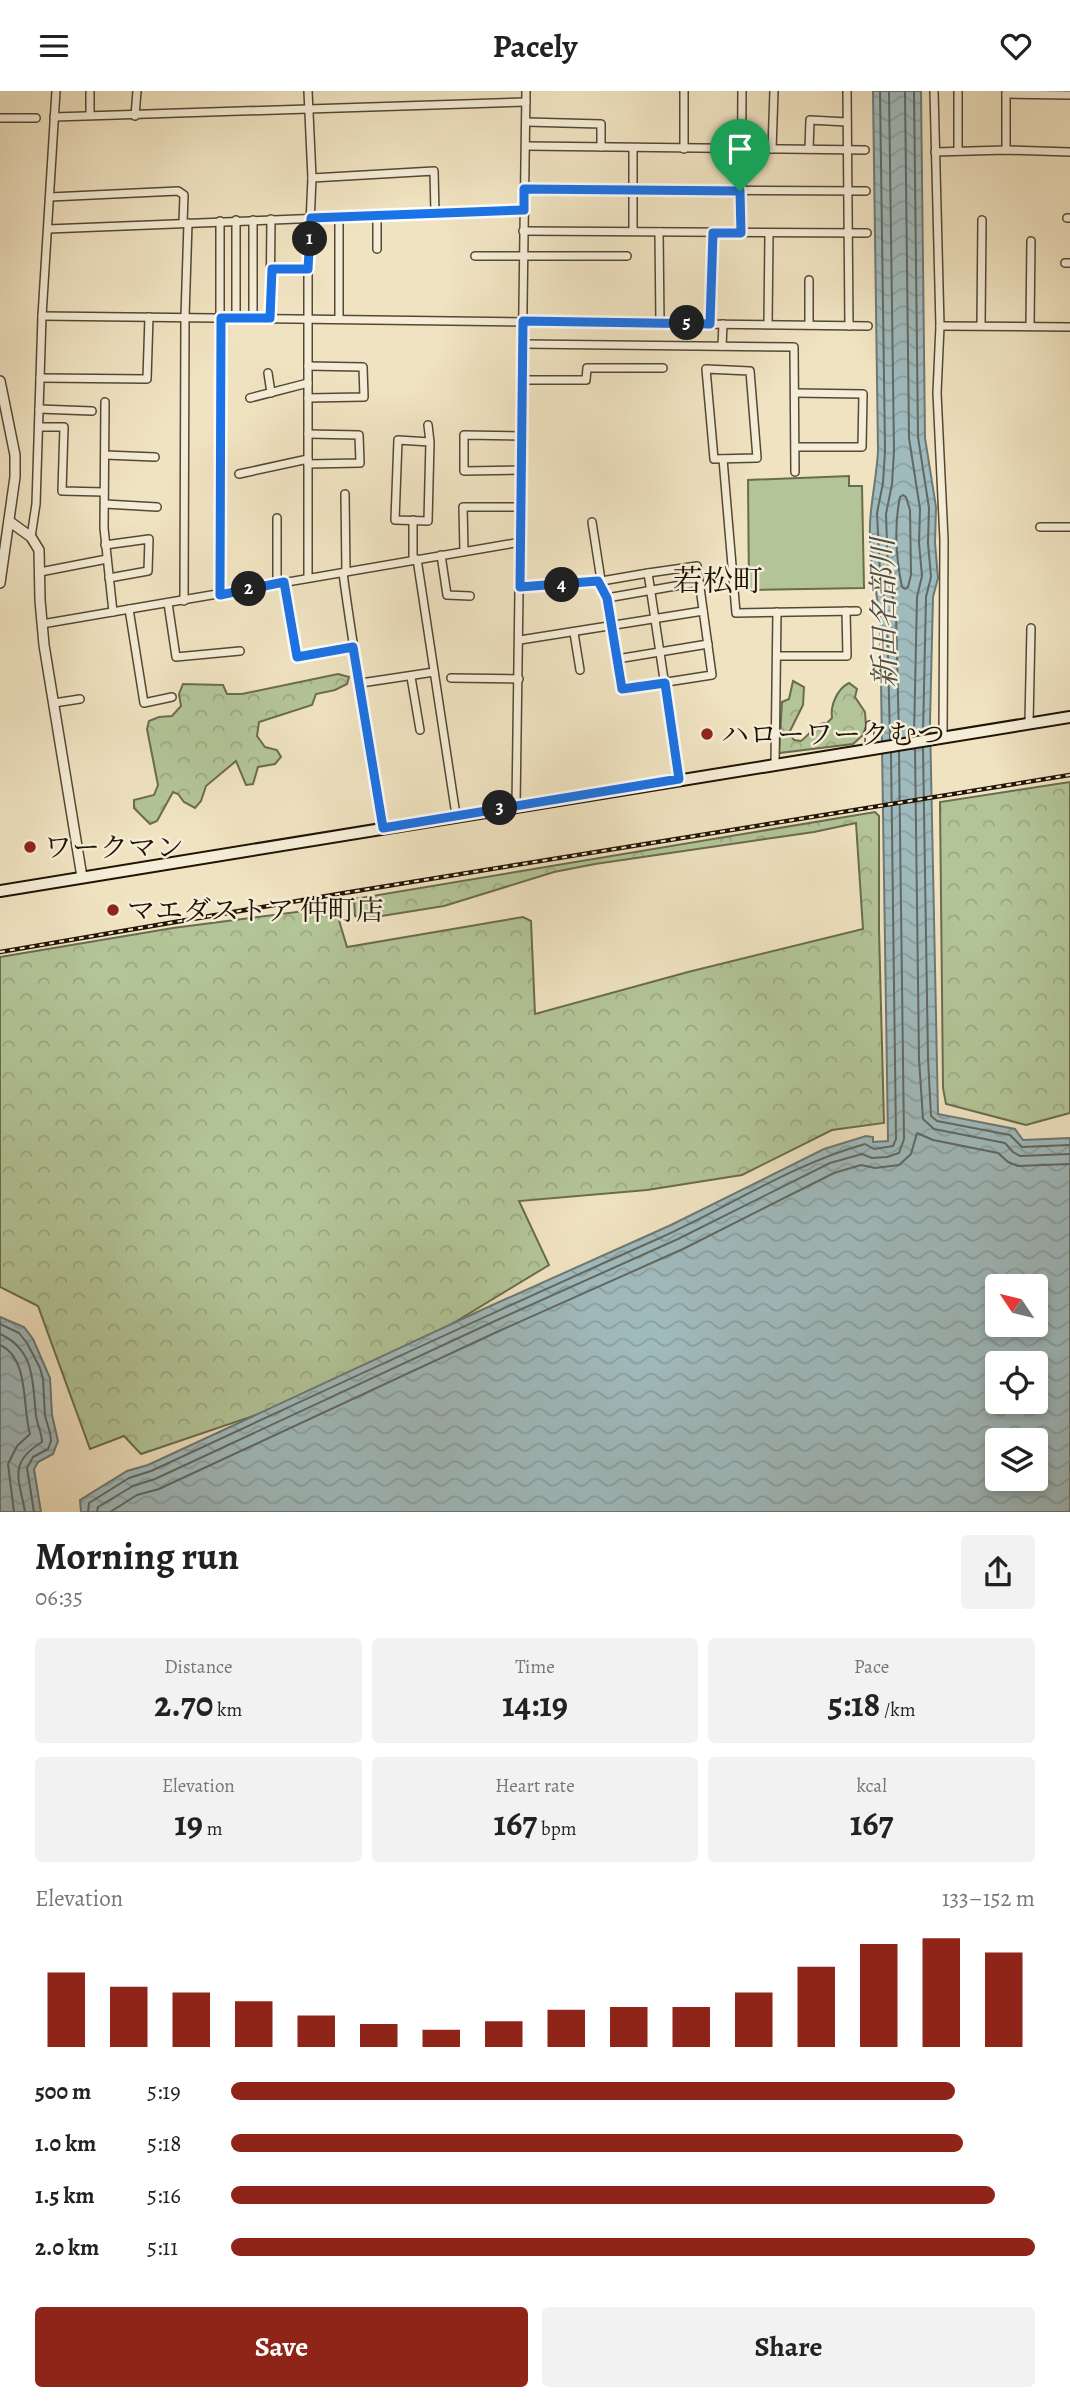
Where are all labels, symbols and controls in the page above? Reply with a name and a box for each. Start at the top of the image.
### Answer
text: Pacely [493,24,577,68]
icon: menu [35,27,73,65]
icon: heart [997,27,1035,65]
pin [710,119,770,191]
icon: arrive [721,130,759,168]
pin: 1 [292,221,328,257]
text: 1 [306,225,313,251]
pin: 5 [670,306,704,341]
text: 5 [682,309,691,335]
water label: 新田名部川 [863,535,905,688]
district label: 若松町 [673,561,763,601]
pin: 4 [544,567,580,603]
pin: 2 [232,571,266,607]
text: 4 [557,571,566,597]
text: 2 [244,575,253,601]
place label: ハローワークむつ [721,716,945,754]
marker: ハローワークむつ [699,726,715,742]
pin: 3 [482,791,518,825]
text: 3 [495,794,504,820]
place label: ワークマン [44,829,184,867]
marker: ワークマン [22,839,38,855]
place label: マエダストア 仲町店 [127,892,384,930]
marker: マエダストア 仲町店 [105,902,121,918]
north arrow [985,1274,1048,1337]
map controls [985,1274,1048,1491]
button: locate [985,1351,1048,1414]
button: layers [985,1428,1048,1491]
text: Morning run [35,1530,239,1582]
button: share [961,1535,1035,1609]
text: 06:35 [35,1582,83,1613]
text: Distance [164,1654,232,1680]
text: Time [515,1654,555,1680]
text: Pace [854,1654,889,1680]
text: 2.70 [154,1680,213,1728]
text: 14:19 [502,1680,568,1728]
text: 5:18 [828,1680,880,1728]
text: km [213,1697,242,1723]
text: /km [880,1697,916,1723]
text: Elevation [162,1773,235,1799]
text: Heart rate [495,1773,575,1799]
text: kcal [856,1773,887,1799]
text: 19 [174,1799,203,1847]
text: 167 [493,1799,537,1847]
text: 167 [850,1799,894,1847]
text: m [203,1816,222,1842]
text: bpm [537,1816,577,1842]
text: Elevation [35,1883,123,1914]
text: 133–152 m [942,1883,1035,1914]
text: 500 m [35,2076,91,2107]
text: 5:19 [147,2076,181,2107]
text: 1.0 km [35,2128,96,2159]
text: 5:18 [147,2128,181,2159]
text: 1.5 km [35,2180,95,2211]
text: 5:16 [147,2180,181,2211]
text: 2.0 km [35,2232,99,2263]
text: 5:11 [147,2232,178,2263]
button: Save [35,2307,528,2387]
button: Share [542,2307,1035,2387]

